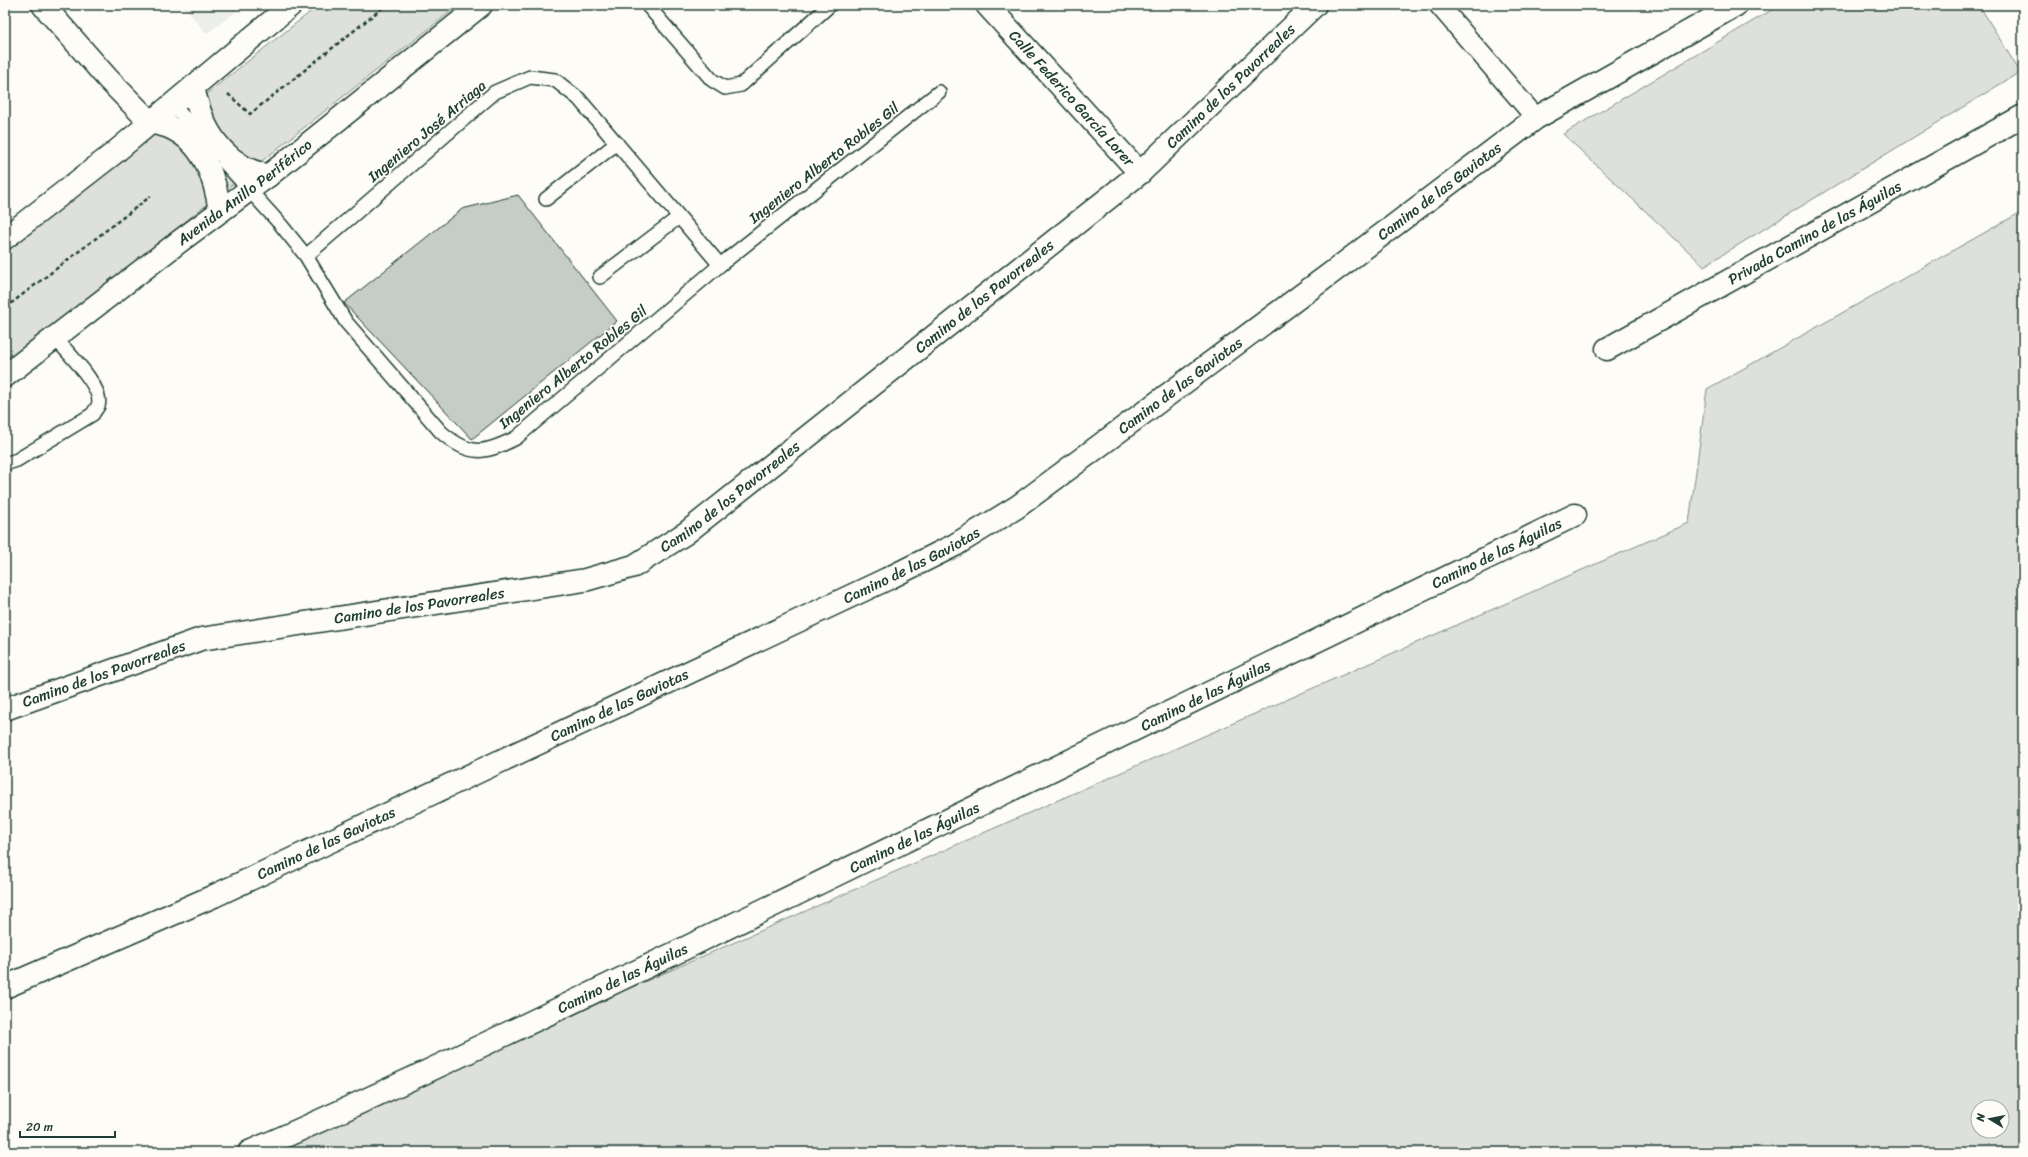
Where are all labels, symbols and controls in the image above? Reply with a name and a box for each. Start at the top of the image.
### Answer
street label: Camino de los Pavorreales [1159,17,1302,155]
street label: Calle Federico García Lorer [1002,24,1142,173]
street label: Ingeniero José Arriaga [361,73,493,189]
street label: Ingeniero Alberto Robles Gil [742,95,906,231]
street label: Avenida Anillo Periférico [170,132,319,253]
street label: Camino de las Gaviotas [1371,135,1507,247]
street label: Privada Camino de las Águilas [1723,173,1906,292]
street label: Camino de los Pavorreales [909,233,1060,360]
street label: Ingeniero Alberto Robles Gil [492,298,654,436]
street label: Camino de las Gaviotas [1112,330,1248,441]
street label: Camino de los Pavorreales [654,434,806,560]
street label: Camino de las Águilas [1427,510,1566,596]
street label: Camino de las Gaviotas [839,519,985,611]
street label: Camino de los Pavorreales [332,580,506,631]
street label: Camino de los Pavorreales [19,632,189,715]
street label: Camino de las Águilas [1136,652,1275,738]
street label: Camino de las Gaviotas [546,661,693,749]
street label: Camino de las Águilas [845,795,984,880]
street label: Camino de las Gaviotas [252,799,400,887]
street label: Camino de las Águilas [553,936,692,1021]
north arrow [1970,1099,2010,1139]
text: N [1970,1112,1991,1124]
scale bar [20,1113,115,1139]
text: 20 m [26,1116,53,1138]

